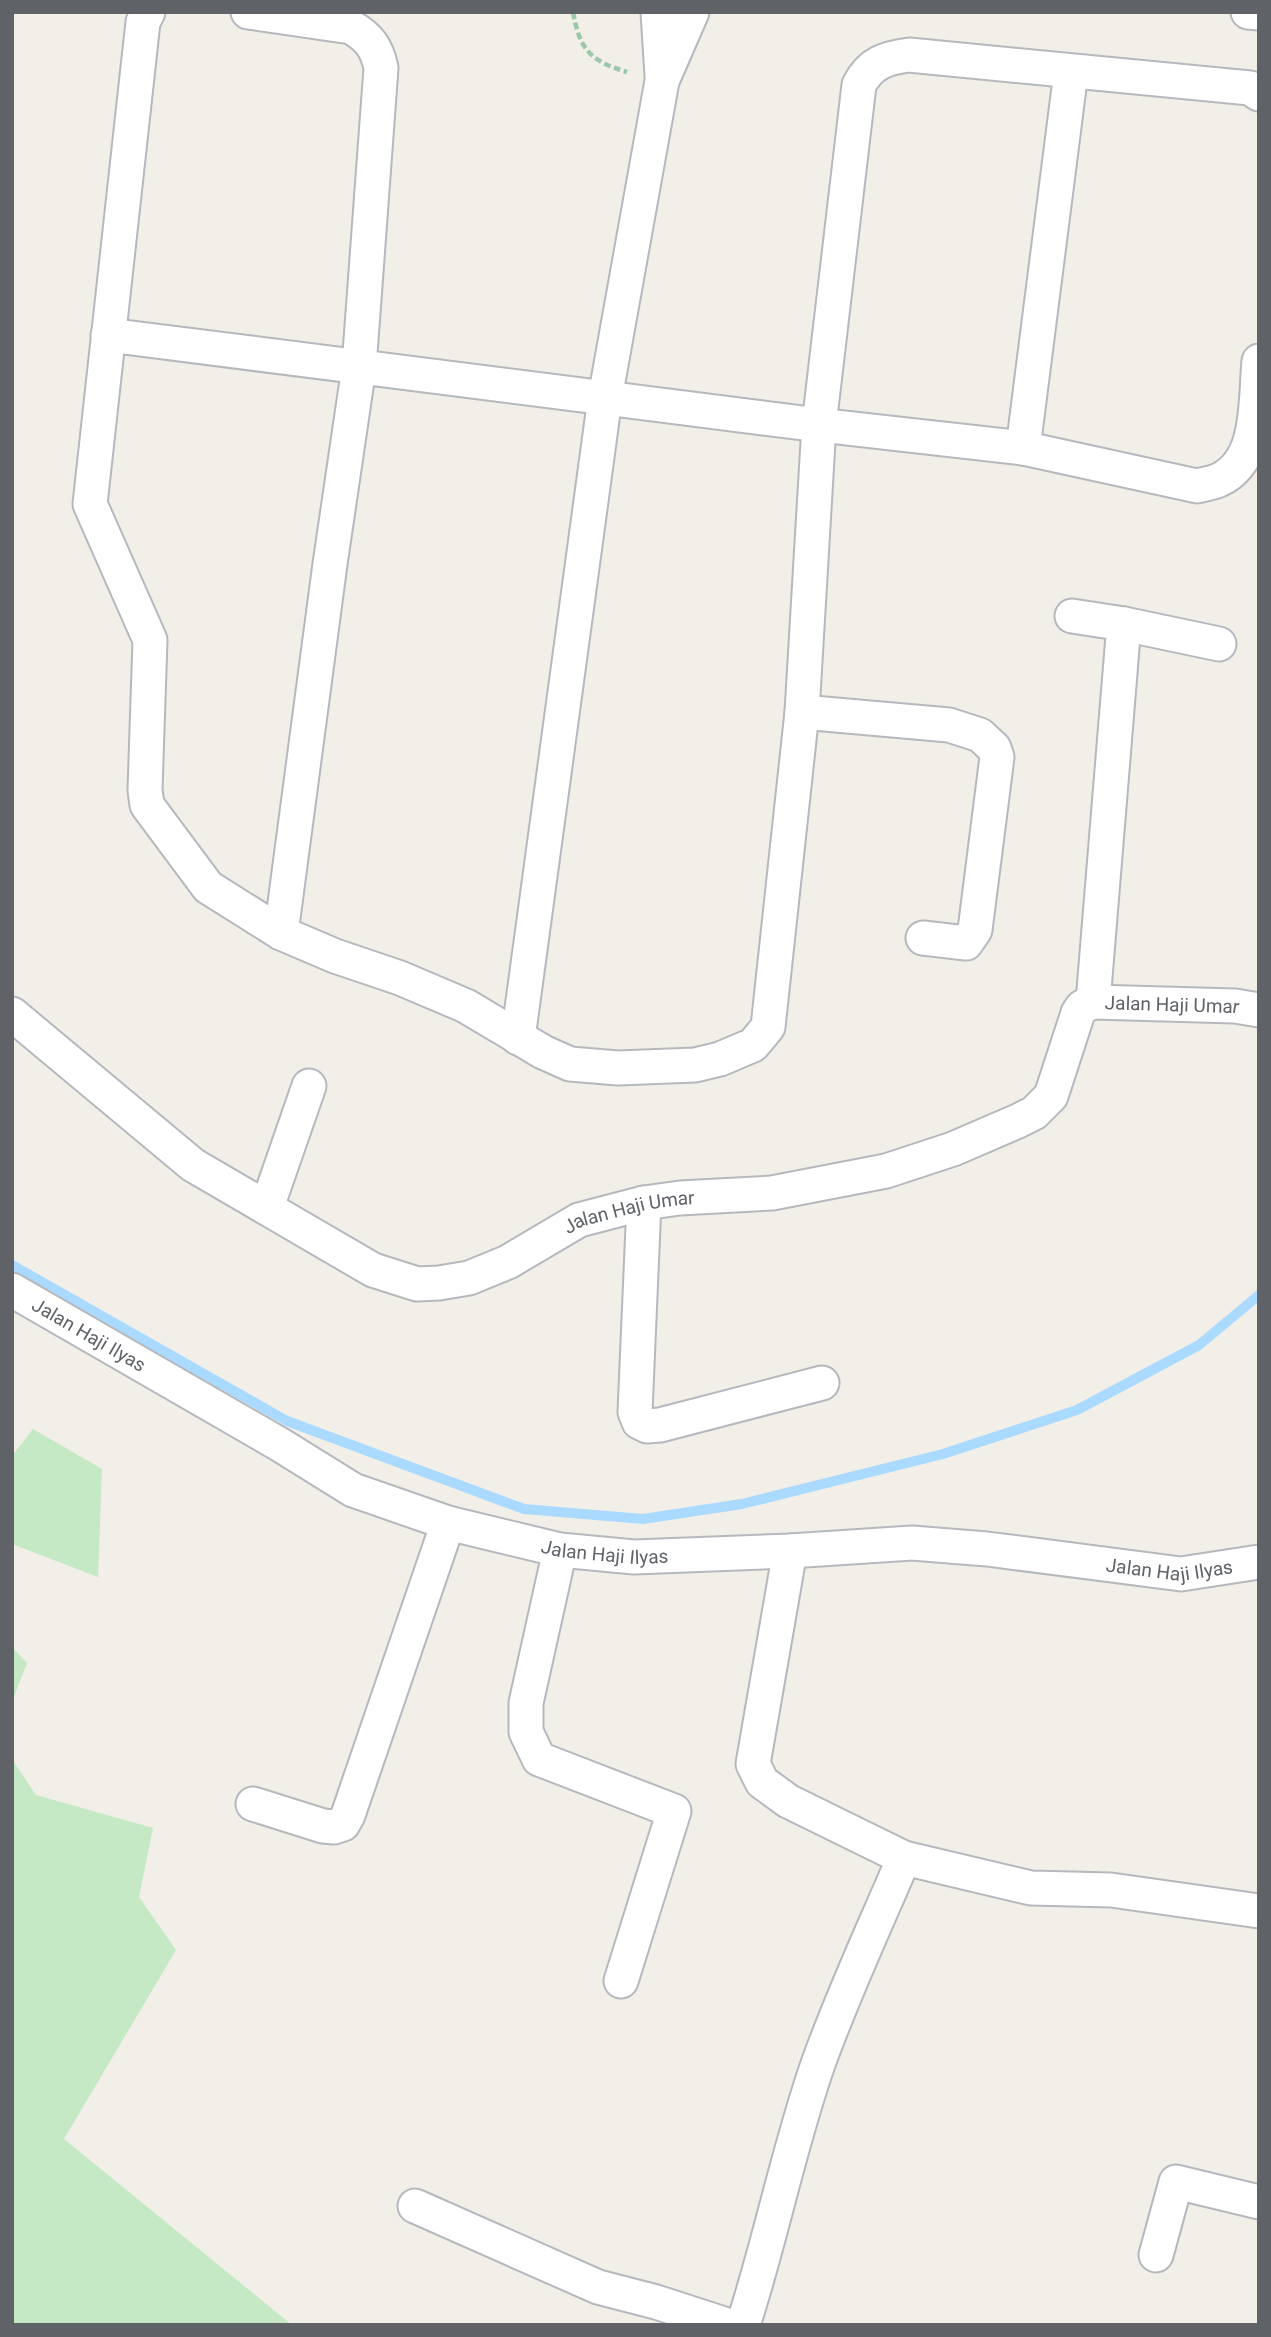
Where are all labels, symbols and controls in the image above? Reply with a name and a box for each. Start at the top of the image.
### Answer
street label: Jalan Haji Umar [1104,991,1242,1018]
street label: Jalan Haji Umar [559,1186,696,1238]
street label: Jalan Haji Ilyas [28,1293,150,1376]
street label: Jalan Haji Ilyas [539,1534,669,1569]
street label: Jalan Haji Ilyas [1105,1553,1234,1586]

